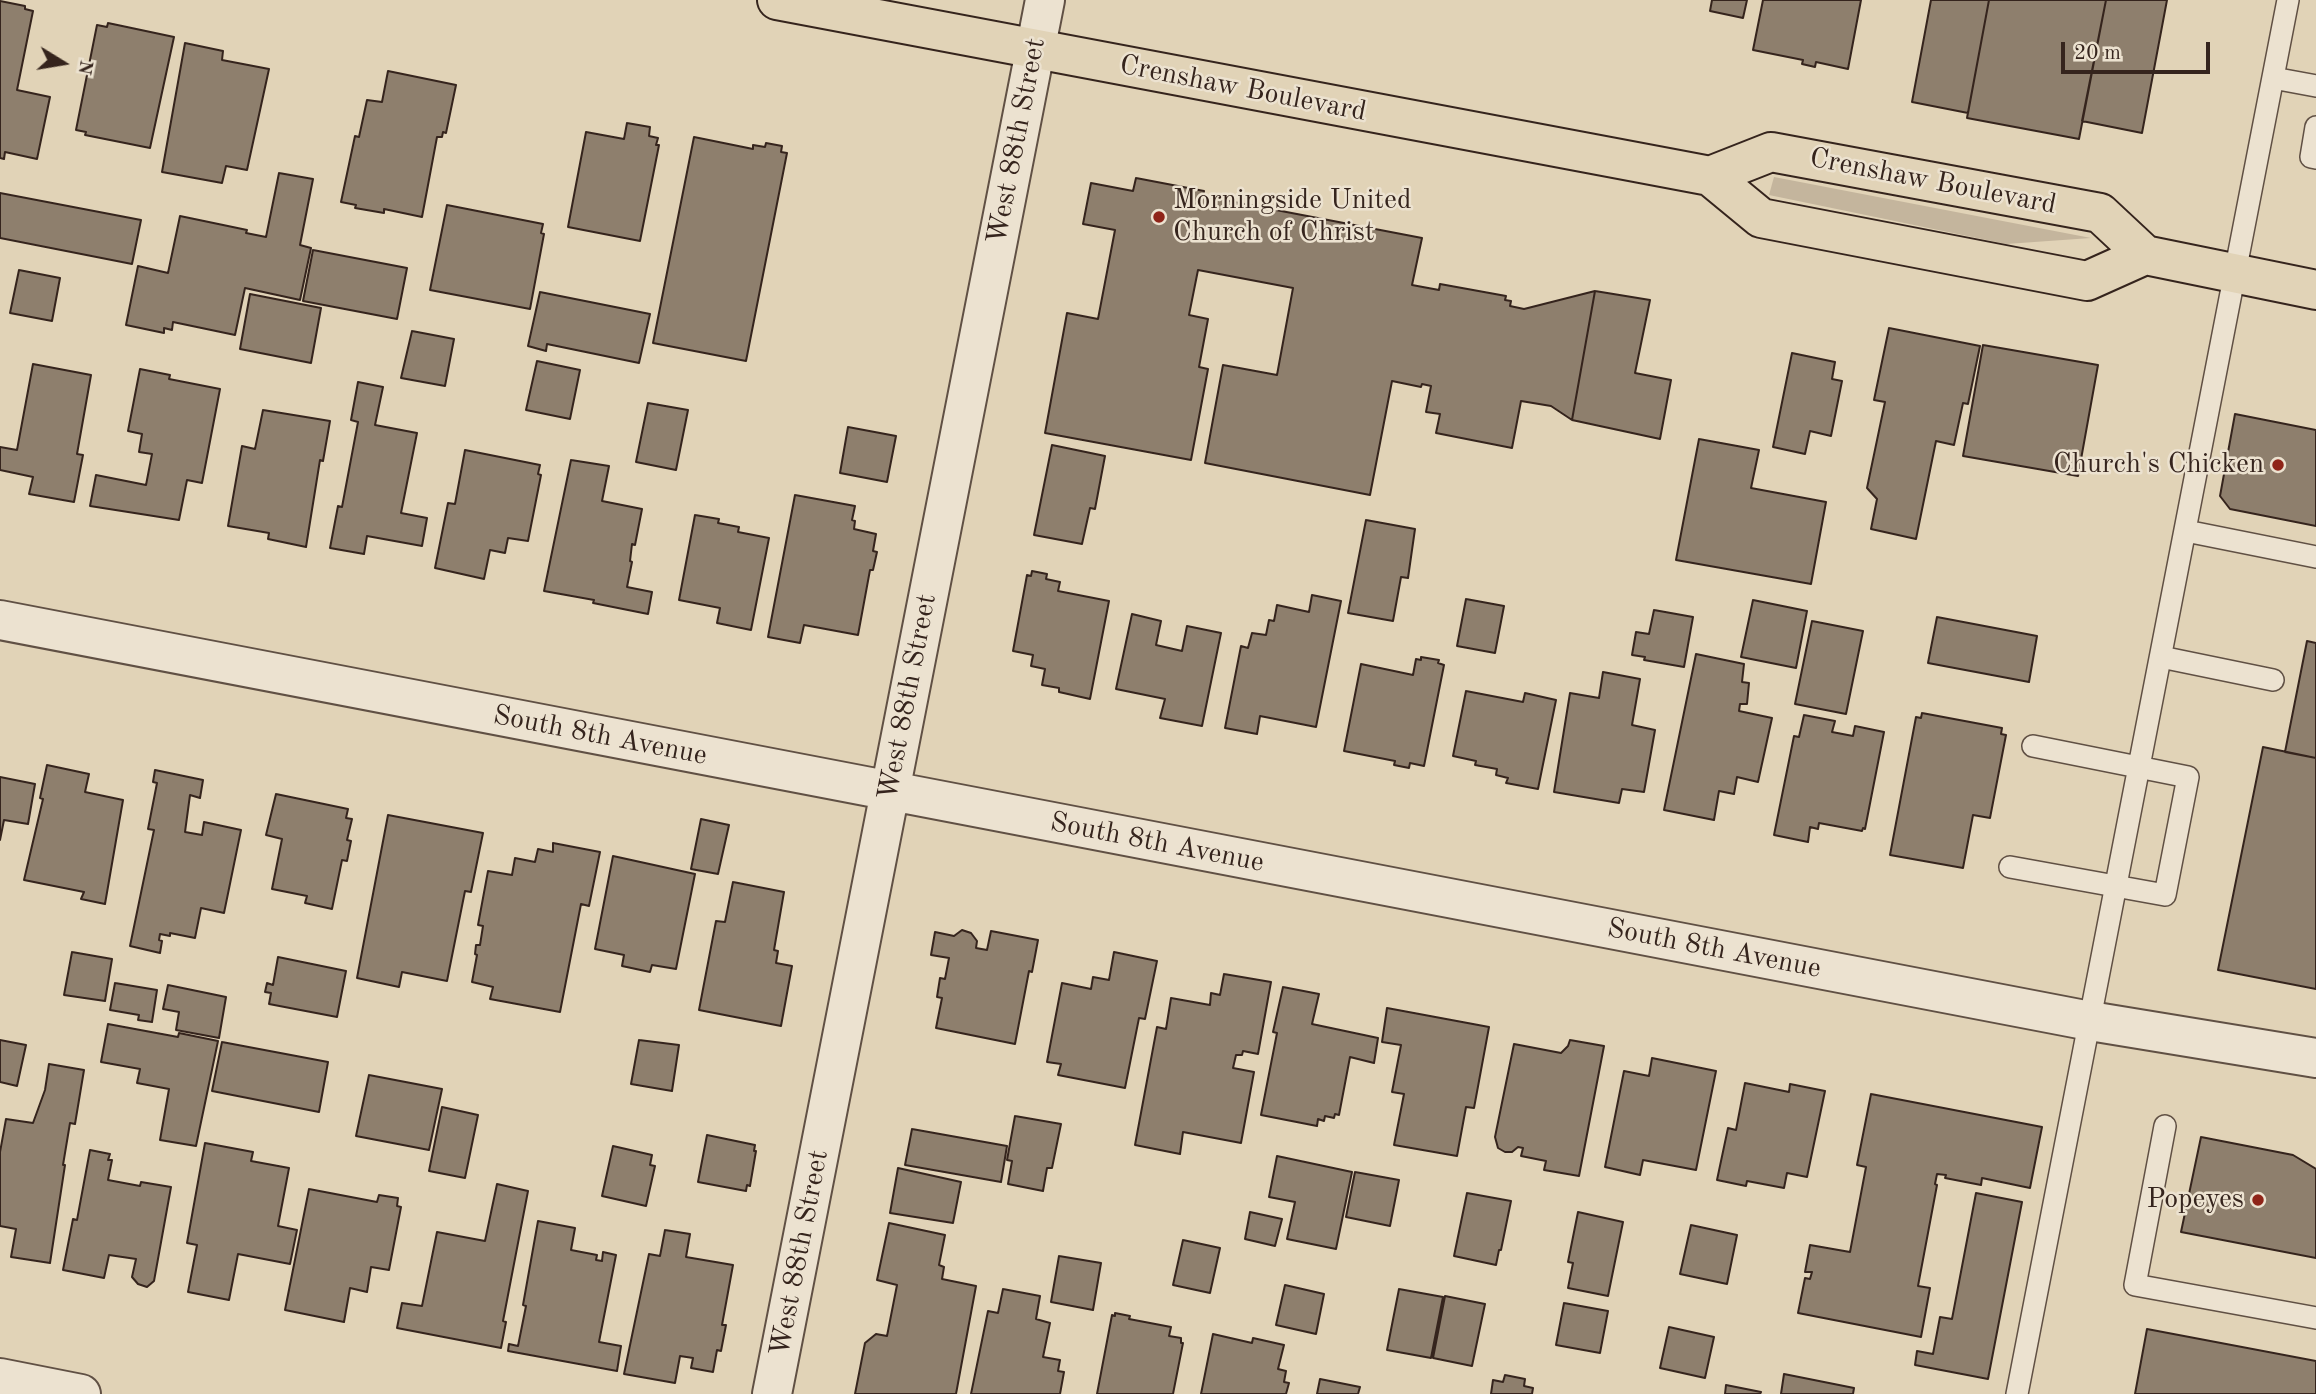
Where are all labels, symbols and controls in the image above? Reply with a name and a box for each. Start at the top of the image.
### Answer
north arrow [28,28,98,98]
scale bar [2064,28,2213,72]
street label: West 88th Street [981,35,1053,247]
text: 20 m [2074,43,2121,64]
street label: Crenshaw Boulevard [1117,49,1369,129]
text: N [73,58,95,76]
street label: Crenshaw Boulevard [1807,142,2059,222]
place label: Morningside United Church of Christ [1173,184,1412,250]
marker: Morningside United Church of Christ [1151,209,1167,225]
place label: Church's Chicken [2053,448,2264,482]
marker: Church's Chicken [2270,457,2286,473]
street label: West 88th Street [872,591,944,803]
street label: South 8th Avenue [490,699,710,773]
street label: South 8th Avenue [1047,806,1267,880]
street label: South 8th Avenue [1604,912,1824,986]
street label: West 88th Street [764,1147,836,1359]
place label: Popeyes [2147,1183,2244,1217]
marker: Popeyes [2250,1192,2266,1208]

